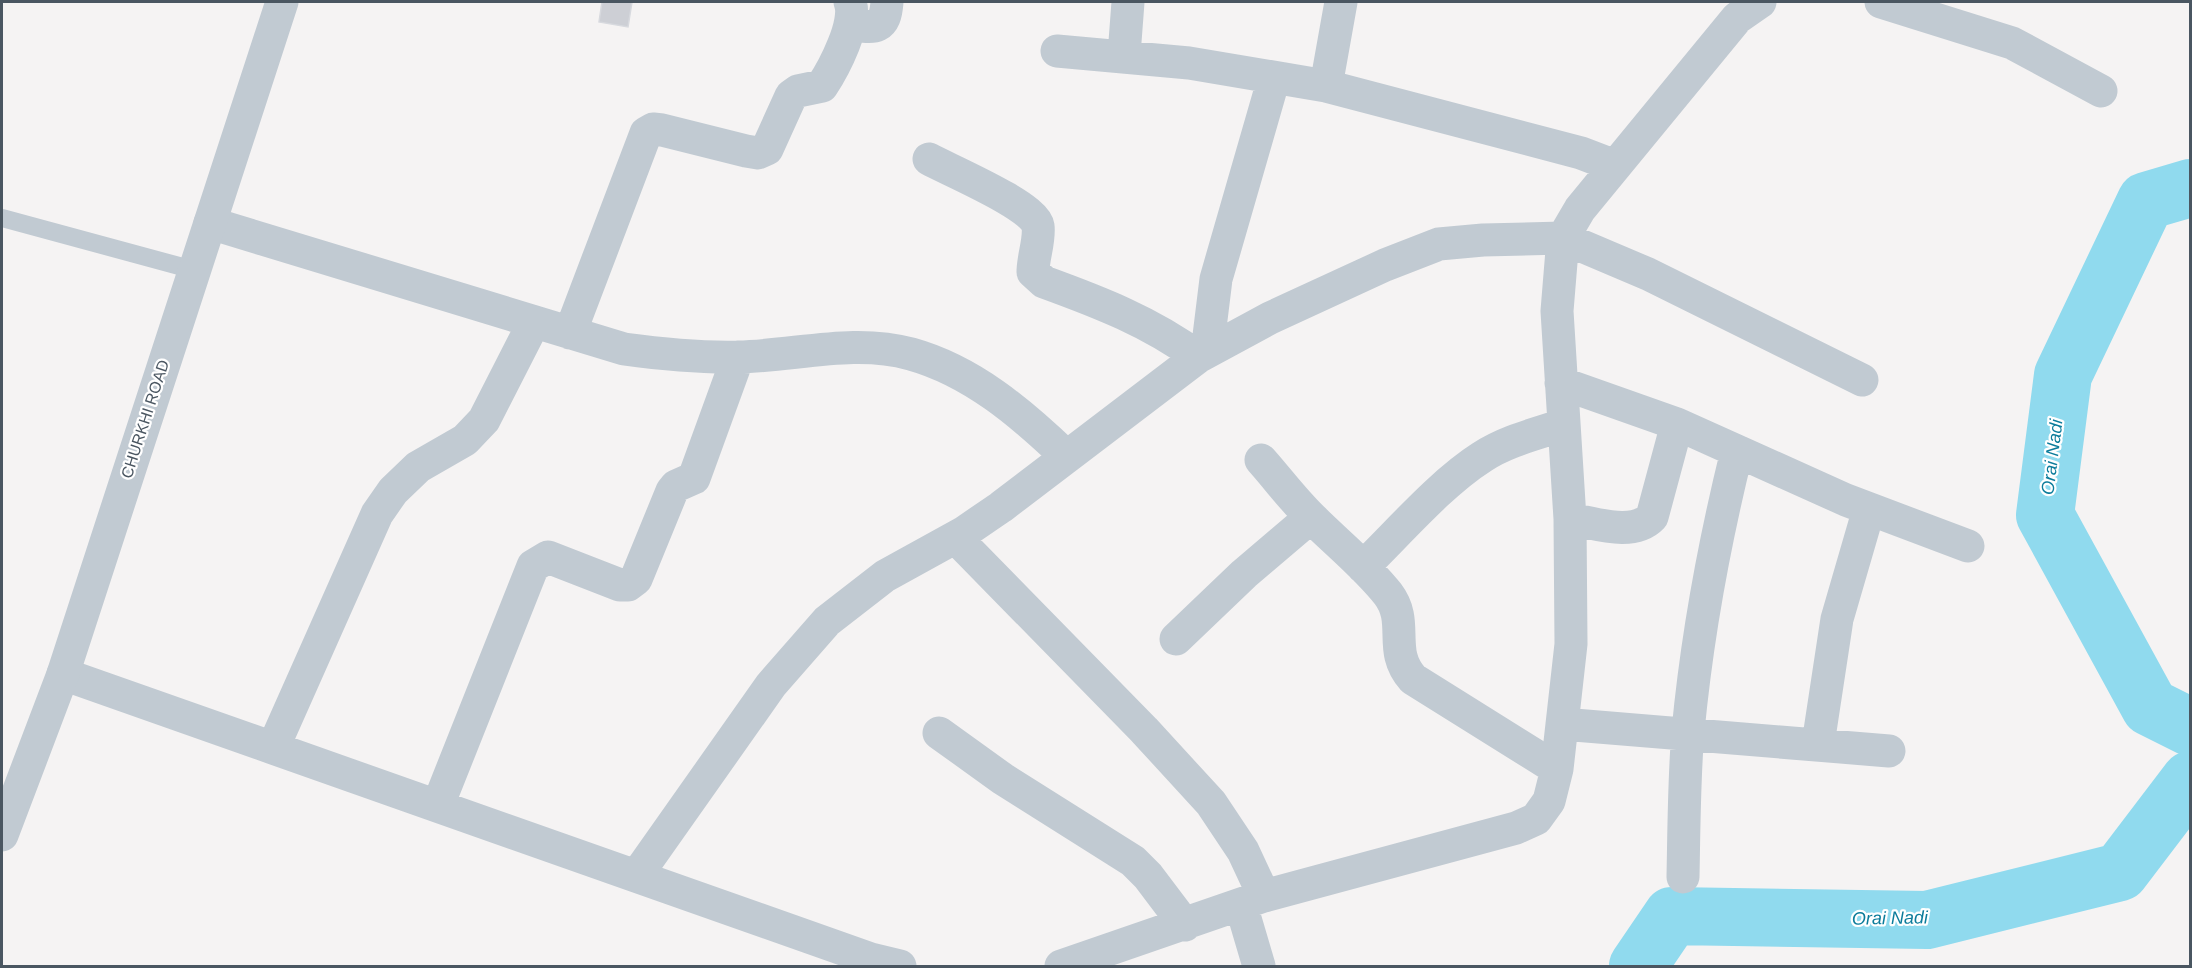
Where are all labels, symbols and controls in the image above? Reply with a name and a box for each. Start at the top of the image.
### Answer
street label: CHURKHI ROAD [118,358,172,480]
water label: Orai Nadi [2037,417,2067,496]
water label: Orai Nadi [1852,907,1929,929]

